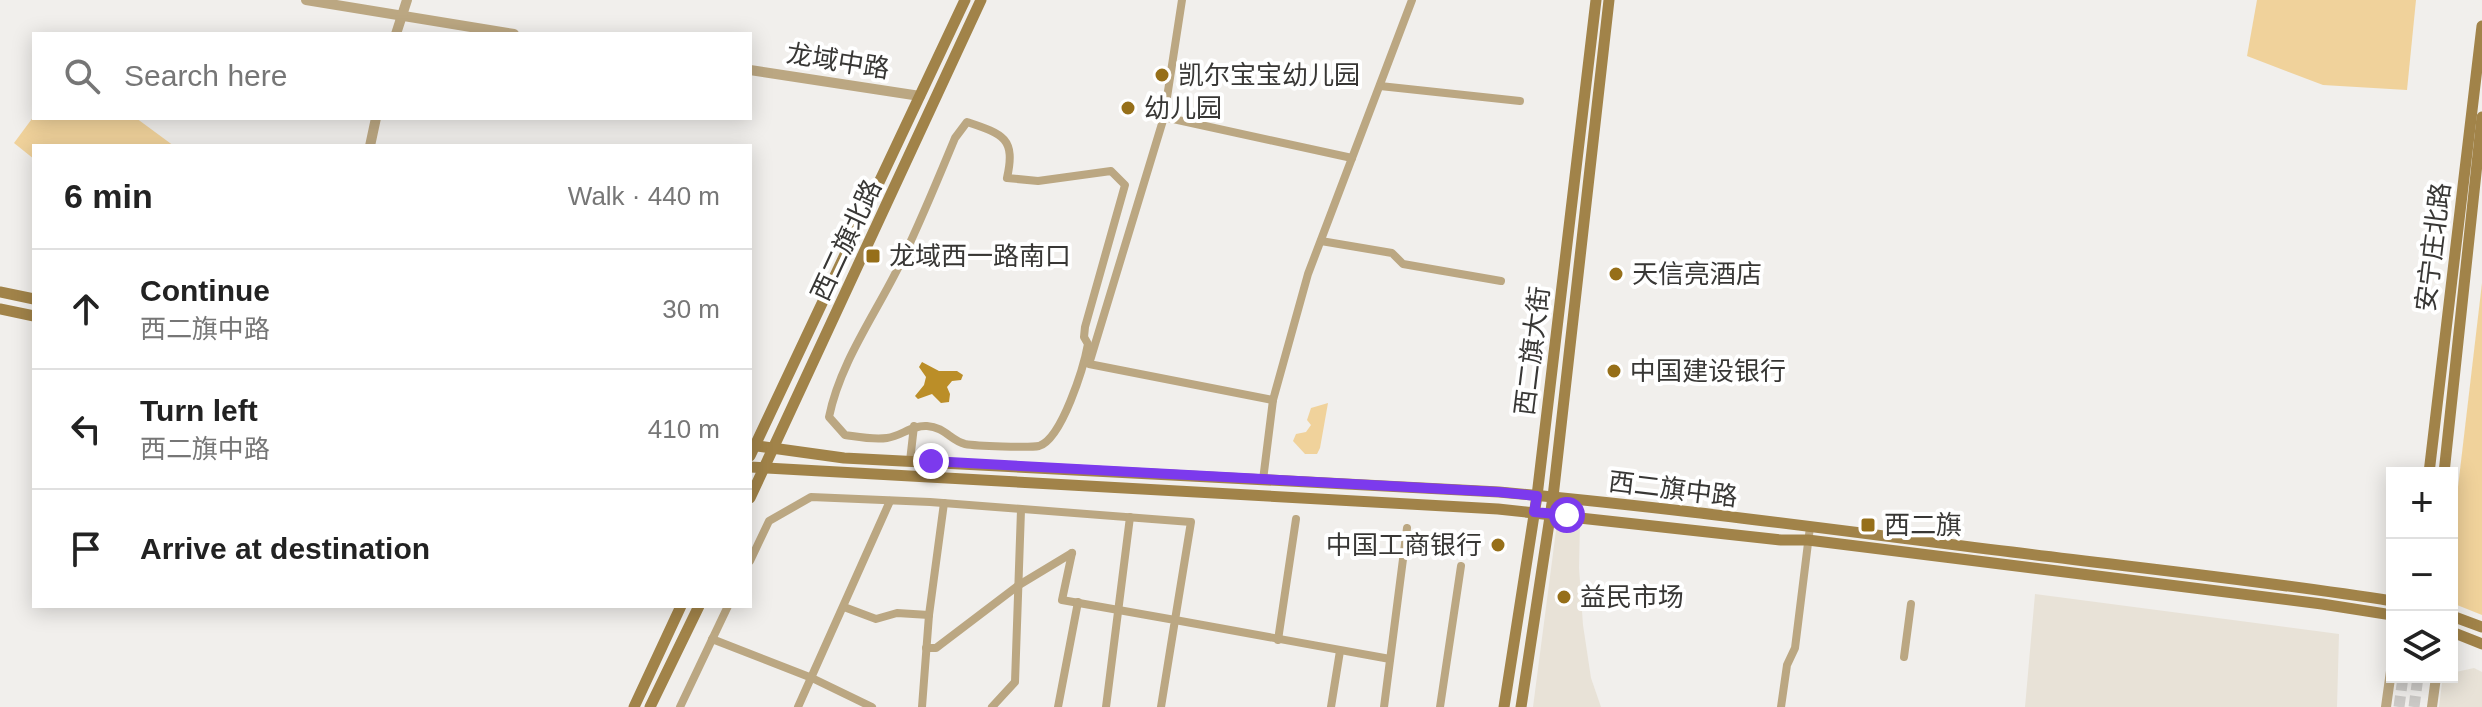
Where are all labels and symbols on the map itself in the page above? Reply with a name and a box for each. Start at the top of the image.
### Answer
street label: 龙域中路 [784,38,892,84]
place label: 凯尔宝宝幼儿园 [1178,60,1360,90]
marker: 凯尔宝宝幼儿园 [1153,66,1171,84]
place label: 幼儿园 [1144,93,1222,123]
marker: 幼儿园 [1119,99,1137,117]
street label: 西二旗北路 [805,175,887,305]
street label: 安宁庄北路 [2410,181,2456,313]
place label: 龙域西一路南口 [889,241,1071,271]
marker: 龙域西一路南口 [864,247,882,265]
place label: 天信亮酒店 [1632,259,1762,289]
marker: 天信亮酒店 [1607,265,1625,283]
street label: 西二旗大街 [1509,285,1555,417]
place label: 中国建设银行 [1630,356,1786,386]
marker: 中国建设银行 [1605,362,1623,380]
route end [913,443,949,479]
street label: 西二旗中路 [1607,466,1739,512]
route start [1549,497,1585,533]
place label: 西二旗 [1884,510,1962,540]
marker: 西二旗 [1859,516,1877,534]
place label: 中国工商银行 [1326,530,1482,560]
marker: 中国工商银行 [1489,536,1507,554]
place label: 益民市场 [1580,582,1684,612]
marker: 益民市场 [1555,588,1573,606]

